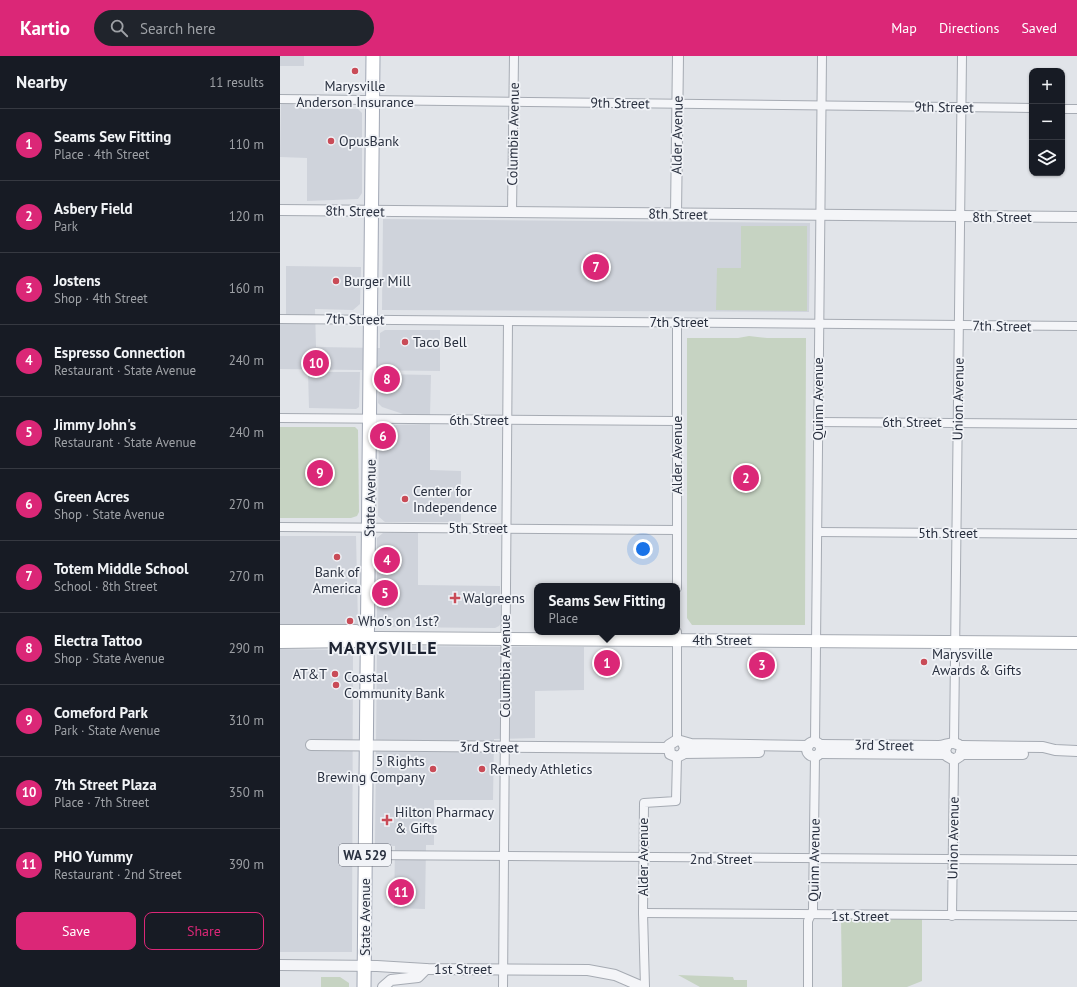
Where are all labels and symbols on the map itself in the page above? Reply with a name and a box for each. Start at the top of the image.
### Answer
marker: Marysville Anderson Insurance [350,66,360,76]
place label: Marysville Anderson Insurance [296,77,414,111]
street label: Columbia Avenue [503,82,523,186]
street label: 9th Street [590,93,650,113]
street label: Alder Avenue [667,95,687,175]
street label: 9th Street [914,97,974,117]
place label: OpusBank [339,132,399,150]
marker: OpusBank [326,136,336,146]
street label: 8th Street [325,201,385,221]
street label: 8th Street [648,204,708,224]
street label: 8th Street [972,208,1032,226]
pin: 7 [583,252,609,282]
place label: Burger Mill [344,272,411,290]
marker: Burger Mill [331,276,341,286]
street label: 7th Street [325,309,385,329]
street label: 7th Street [649,313,709,331]
street label: 7th Street [972,316,1032,336]
place label: Taco Bell [413,333,467,351]
marker: Taco Bell [400,337,410,347]
pin: 10 [303,348,329,378]
street label: Quinn Avenue [809,357,827,441]
street label: Union Avenue [948,357,968,441]
pin: 8 [374,364,400,394]
street label: 6th Street [449,411,509,429]
street label: 6th Street [882,413,942,431]
street label: Alder Avenue [668,416,686,494]
pin: 6 [370,421,396,451]
pin: 9 [307,458,333,488]
street label: State Avenue [360,459,380,537]
pin: 2 [733,463,759,493]
place label: Center for Independence [413,482,497,516]
marker: Center for Independence [400,494,410,504]
street label: 5th Street [448,519,508,537]
street label: 5th Street [918,524,978,542]
your location [633,539,653,559]
pin: 4 [374,545,400,575]
marker: Bank of America [332,552,342,562]
place label: Bank of America [313,563,361,597]
pin: 5 [372,578,398,608]
place label: Walgreens [463,589,525,607]
marker: Walgreens [450,593,460,603]
place label: Who's on 1st? [358,612,439,630]
street label: Columbia Avenue [496,614,514,718]
marker: Who's on 1st? [345,616,355,626]
street label: 4th Street [692,631,752,649]
district label: MARYSVILLE [328,636,438,659]
place label: Marysville Awards & Gifts [932,645,1021,679]
pin: 1 [594,648,620,678]
pin: 3 [749,650,775,680]
marker: Marysville Awards & Gifts [919,657,929,667]
place label: AT&T [293,665,327,683]
place label: Coastal Community Bank [344,668,445,702]
marker: AT&T [330,669,340,679]
marker: Coastal Community Bank [331,680,341,690]
street label: 3rd Street [854,735,914,755]
street label: 3rd Street [459,737,519,757]
place label: 5 Rights Brewing Company [317,752,425,786]
place label: Remedy Athletics [490,760,592,778]
marker: 5 Rights Brewing Company [428,764,438,774]
marker: Remedy Athletics [477,764,487,774]
street label: Union Avenue [943,796,963,880]
place label: Hilton Pharmacy & Gifts [395,803,494,837]
marker: Hilton Pharmacy & Gifts [382,815,392,825]
street label: Alder Avenue [634,818,652,896]
street label: Quinn Avenue [804,818,824,902]
road number: WA 529 [339,844,391,866]
street label: 2nd Street [690,850,752,868]
pin: 11 [388,877,414,907]
street label: State Avenue [356,878,374,956]
street label: 1st Street [831,907,889,925]
street label: 1st Street [434,960,492,978]

